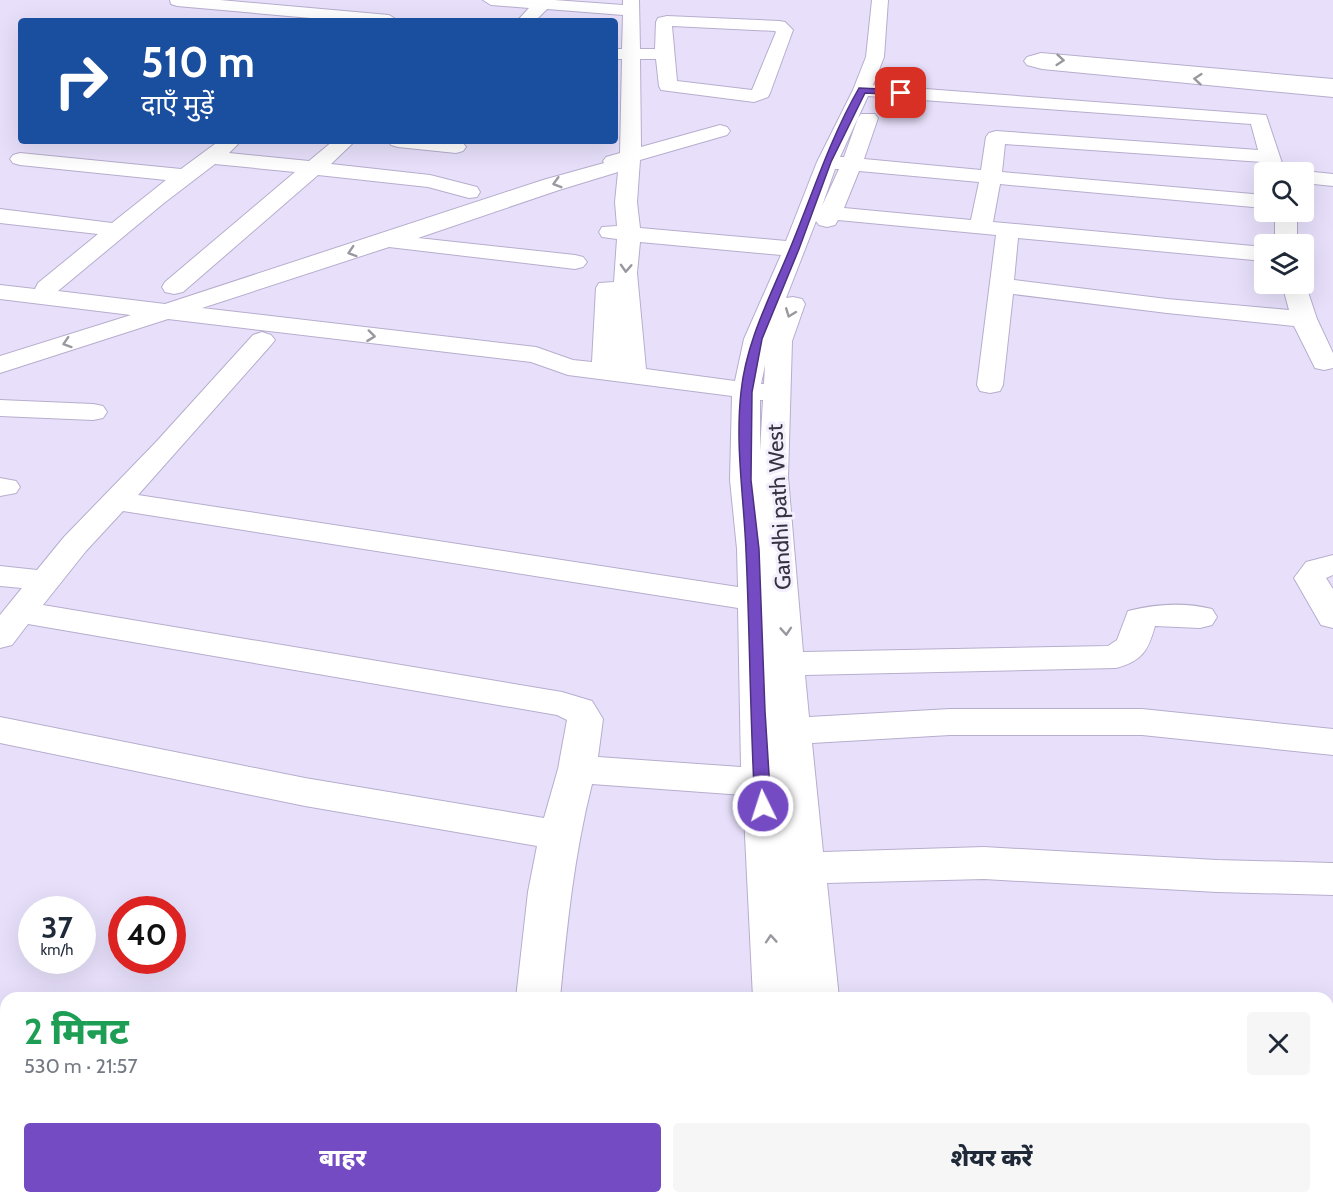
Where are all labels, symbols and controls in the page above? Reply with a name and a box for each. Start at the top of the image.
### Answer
text: 510 m [141,36,255,88]
icon: right [42,42,120,120]
one-way arrow [1055,53,1065,66]
pin [875,67,926,118]
one-way arrow [1194,73,1203,86]
icon: arrive [884,76,917,109]
text: दाएँ मुड़ें [141,88,214,121]
map controls [1254,162,1314,294]
button: search [1254,162,1314,222]
one-way arrow [552,176,563,188]
button: layers [1254,234,1314,294]
one-way arrow [347,244,358,257]
one-way arrow [619,264,632,273]
one-way arrow [785,306,797,317]
one-way arrow [366,330,375,342]
one-way arrow [62,336,73,348]
street label: Gandhi path West [761,423,797,591]
one-way arrow [779,627,792,636]
position arrow [731,774,795,838]
speed limit sign: 40 [108,896,186,974]
text: 37 [41,909,73,946]
one-way arrow [765,935,778,944]
text: km/h [41,941,73,959]
text: 2 मिनट [24,1009,129,1053]
button: close [1247,1012,1310,1075]
text: 530 m · 21:57 [24,1054,137,1078]
button: बाहर [24,1123,661,1192]
button: शेयर करें [673,1123,1310,1192]

